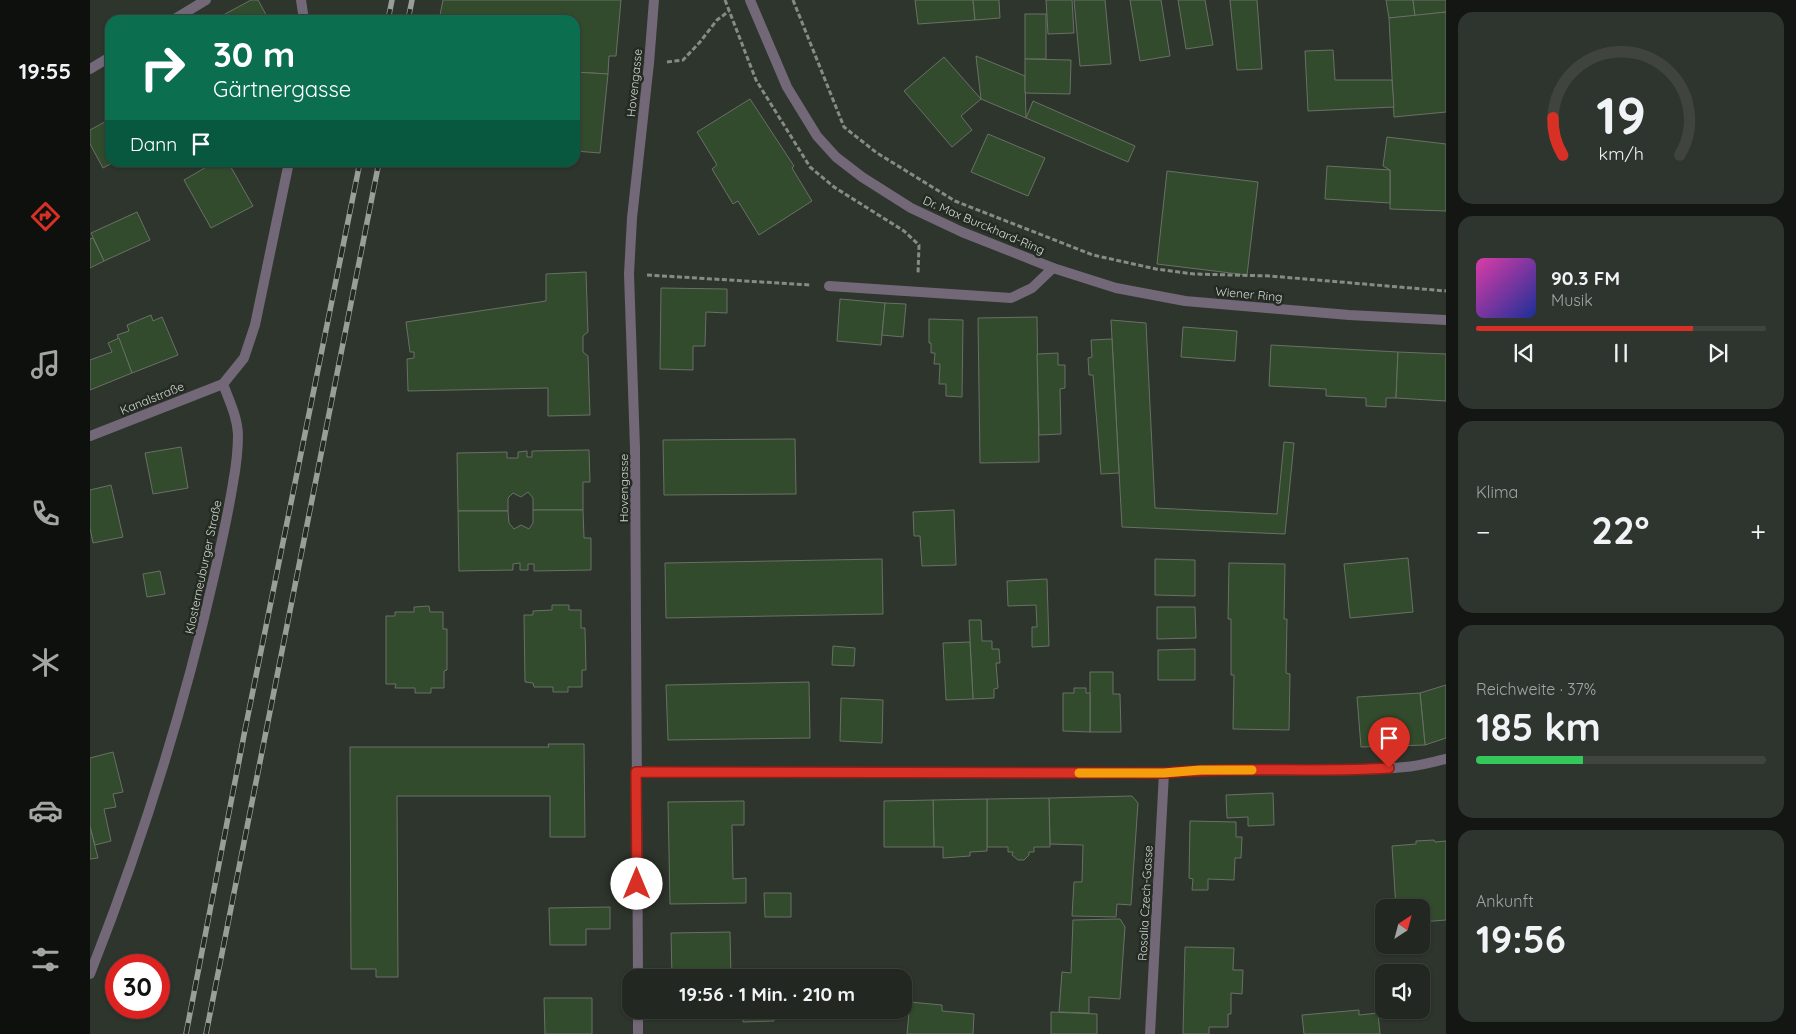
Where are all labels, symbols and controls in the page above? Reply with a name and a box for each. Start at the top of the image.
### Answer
text: 30 m [213,32,295,76]
icon: right [130,35,195,100]
street label: Hovengasse [623,48,645,118]
text: 19:55 [19,57,71,85]
text: Gärtnergasse [213,75,351,103]
text: 19 [1596,82,1646,147]
icon: arrive [187,130,215,158]
text: Dann [130,132,177,156]
text: km/h [1598,142,1644,164]
street label: Dr. Max Burckhard-Ring [921,193,1047,257]
icon: directions [28,199,63,234]
text: 90.3 FM [1551,266,1620,290]
street label: Wiener Ring [1215,284,1283,304]
text: Musik [1551,290,1593,310]
icon: previous [1510,339,1538,367]
icon: pause [1607,339,1635,367]
icon: next [1704,339,1732,367]
icon: music [28,347,63,382]
street label: Kanalstraße [118,378,186,418]
street label: Hovengasse [616,454,631,522]
text: Klima [1476,482,1518,502]
icon: phone [28,496,63,531]
street label: Klosterneuburger Straße [181,498,225,635]
text: 22° [1591,506,1649,554]
text: − [1476,514,1491,549]
text: + [1750,514,1766,549]
icon: climate [28,645,63,680]
text: Reichweite · 37% [1476,679,1596,699]
text: 185 km [1476,703,1601,751]
pin [1368,717,1410,768]
icon: arrive [1375,724,1403,752]
icon: car [28,793,63,828]
street label: Rosalia Czech-Gasse [1134,845,1156,961]
position arrow [610,857,662,909]
text: Ankunft [1476,891,1534,911]
north arrow [1375,899,1430,954]
map controls [1375,899,1430,1019]
text: 19:56 [1476,915,1566,963]
icon: filters [28,942,63,977]
speed limit sign: 30 [105,954,170,1019]
button: sound [1375,964,1430,1019]
text: 19:56 · 1 Min. · 210 m [679,982,855,1006]

